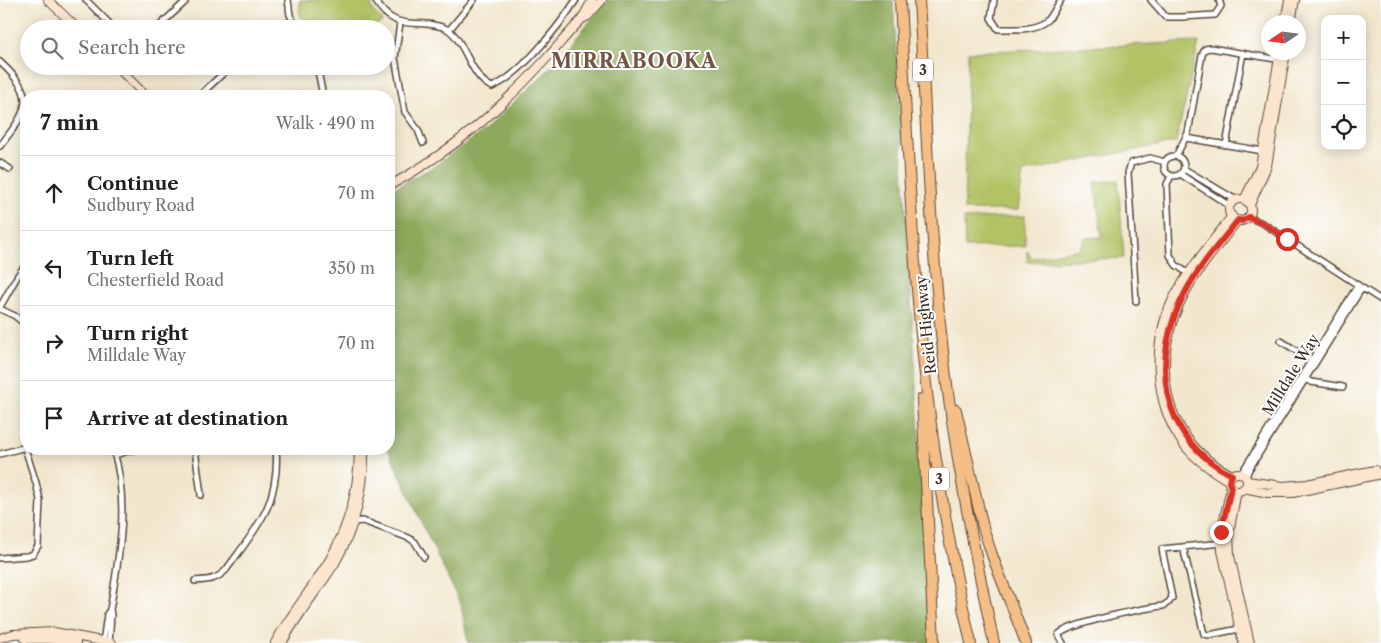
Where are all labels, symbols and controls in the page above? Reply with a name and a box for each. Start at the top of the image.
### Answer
north arrow [1261,15,1306,60]
map controls [1321,15,1366,150]
button: + [1321,15,1366,60]
search box [20,20,395,75]
icon: search [38,34,66,62]
text: Search here [78,36,186,59]
district label: MIRRABOOKA [551,49,717,73]
road number: 3 [913,58,933,82]
button: − [1321,60,1366,105]
button: locate [1321,105,1366,150]
text: 7 min [40,110,99,135]
text: Walk · 490 m [276,113,375,133]
text: Continue [87,172,179,195]
icon: ahead [40,179,68,207]
text: 70 m [338,183,375,203]
text: Sudbury Road [87,195,195,215]
route start [1276,228,1299,251]
text: Turn left [87,247,174,270]
icon: left [40,254,68,282]
text: 350 m [328,258,375,278]
text: Chesterfield Road [87,270,224,290]
street label: Reid Highway [911,274,940,375]
text: Turn right [87,322,188,345]
icon: right [40,329,68,357]
street label: Milldale Way [1258,330,1324,419]
text: 70 m [338,333,375,353]
text: Milldale Way [87,345,186,365]
icon: arrive [40,404,68,432]
text: Arrive at destination [87,407,288,430]
road number: 3 [929,468,949,490]
route end [1210,521,1233,544]

